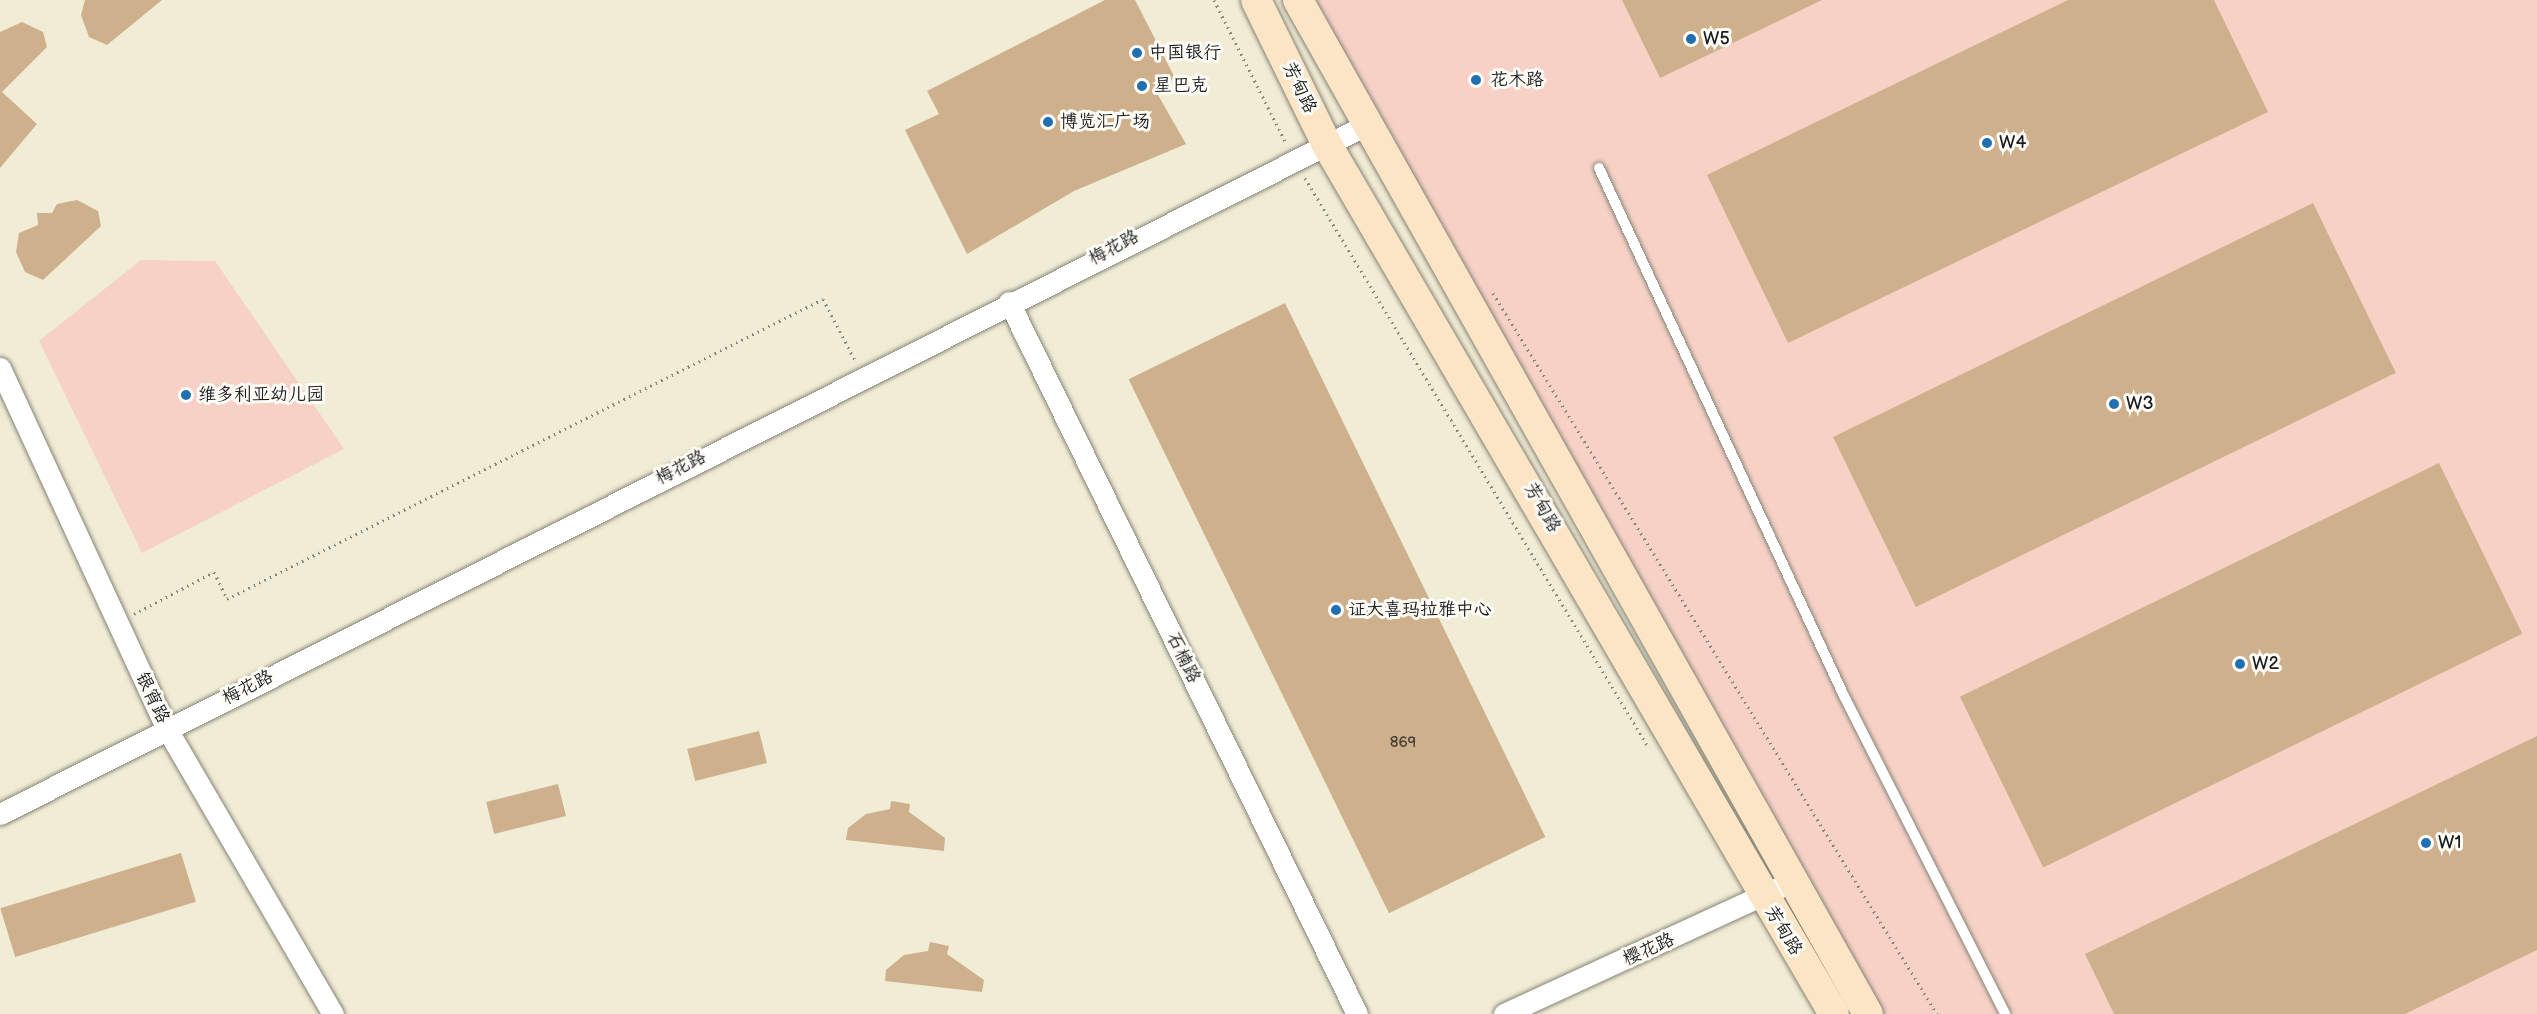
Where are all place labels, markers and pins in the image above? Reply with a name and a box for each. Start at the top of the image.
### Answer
place label: W5 [1703,28,1730,50]
marker: W5 [1684,32,1698,46]
place label: 中国银行 [1149,42,1221,64]
marker: 中国银行 [1130,46,1144,60]
place label: 花木路 [1490,69,1544,91]
marker: 花木路 [1467,71,1485,89]
place label: 星巴克 [1154,75,1208,97]
marker: 星巴克 [1135,79,1149,93]
place label: 博览汇广场 [1060,111,1150,133]
marker: 博览汇广场 [1041,115,1055,129]
place label: W4 [1999,132,2026,154]
marker: W4 [1980,136,1994,150]
place label: 维多利亚幼儿园 [198,384,324,406]
marker: 维多利亚幼儿园 [179,388,193,402]
place label: W3 [2126,393,2153,415]
marker: W3 [2107,397,2121,411]
place label: 证大喜玛拉雅中心 [1348,599,1492,621]
marker: 证大喜玛拉雅中心 [1329,603,1343,617]
place label: W2 [2252,653,2279,675]
marker: W2 [2233,657,2247,671]
place label: W1 [2438,832,2461,854]
marker: W1 [2419,836,2433,850]

